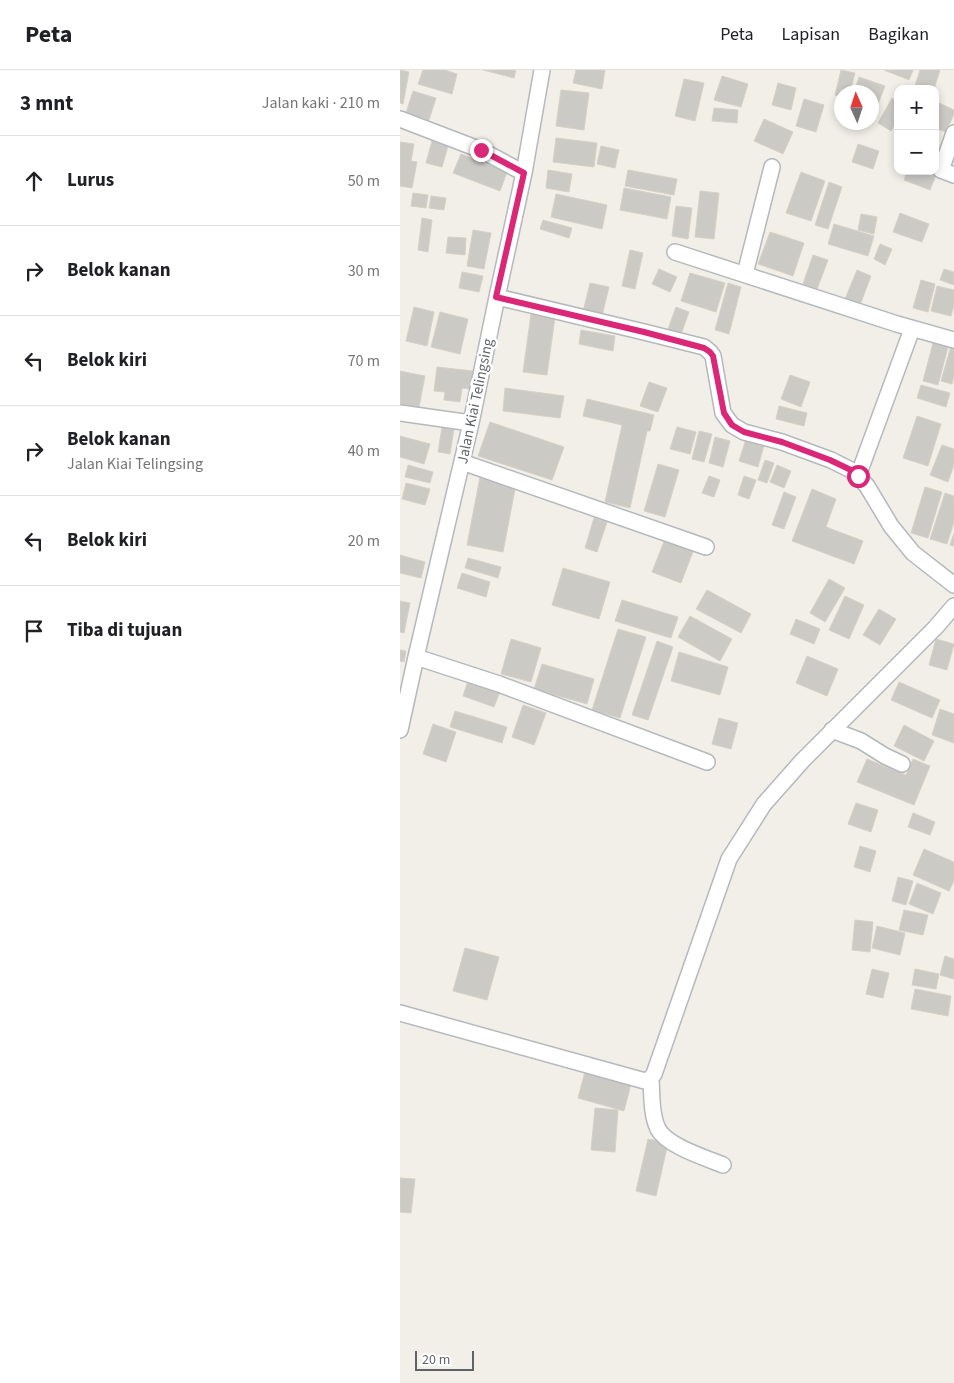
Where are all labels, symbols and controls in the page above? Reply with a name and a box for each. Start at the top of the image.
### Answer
text: Peta [25,17,72,52]
text: Peta [720,22,753,47]
text: Lapisan [781,22,840,47]
text: Bagikan [868,22,929,47]
north arrow [834,85,879,130]
map controls [894,85,939,175]
button: + [894,85,939,130]
text: 3 mnt [20,88,73,118]
text: Jalan kaki · 210 m [262,92,380,114]
button: − [894,130,939,175]
route end [470,139,493,162]
icon: ahead [20,167,48,195]
text: Lurus [67,167,114,194]
text: 50 m [348,170,380,192]
icon: right [20,257,48,285]
text: Belok kanan [67,257,171,284]
text: 30 m [348,260,380,282]
street label: Jalan Kiai Telingsing [452,336,499,466]
icon: left [20,347,48,375]
text: Belok kiri [67,347,147,374]
text: 70 m [348,350,380,372]
text: Belok kanan [67,426,171,453]
icon: right [20,437,48,465]
text: 40 m [348,440,380,462]
text: Jalan Kiai Telingsing [67,453,203,475]
route start [847,465,870,488]
icon: left [20,527,48,555]
text: Belok kiri [67,527,147,554]
text: 20 m [348,530,380,552]
icon: arrive [20,617,48,645]
text: Tiba di tujuan [67,617,182,644]
scale bar [415,1348,474,1371]
text: 20 m [422,1350,450,1370]

